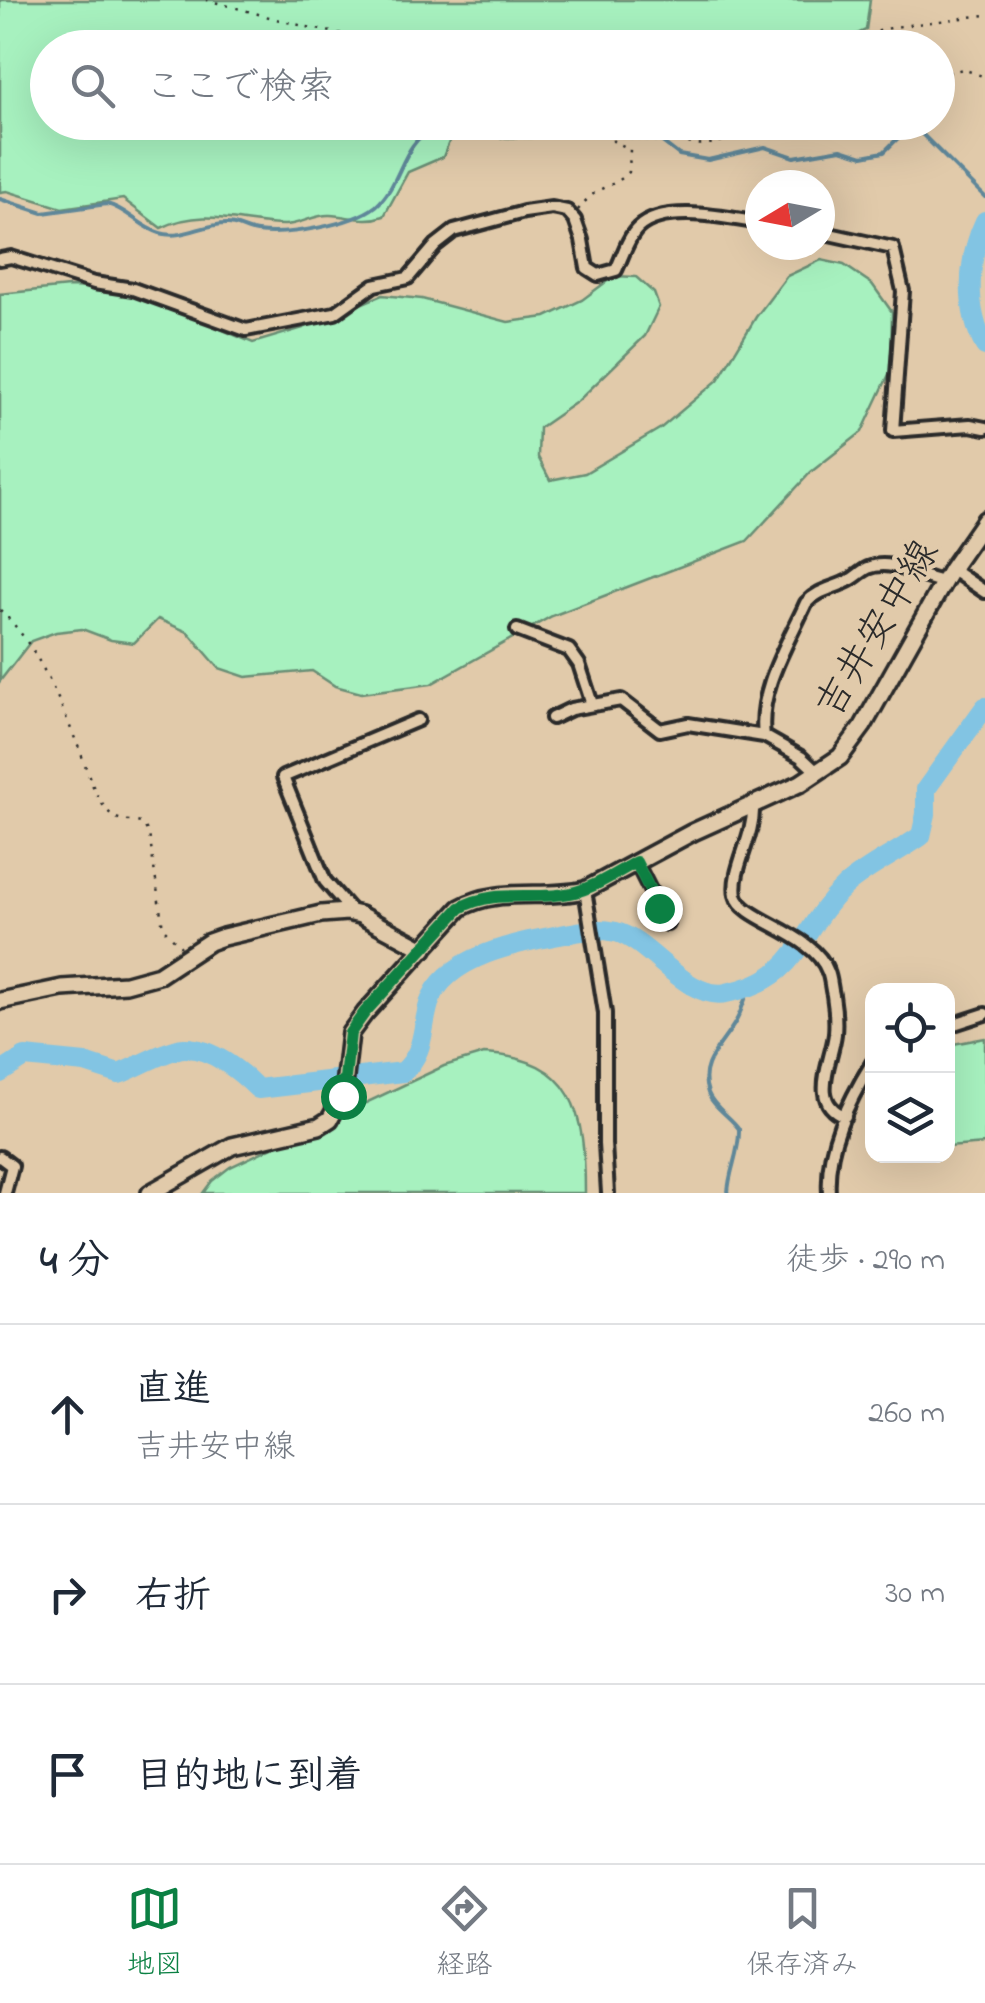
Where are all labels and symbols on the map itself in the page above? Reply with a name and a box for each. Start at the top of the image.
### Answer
north arrow [745,170,835,260]
street label: 吉井安中線 [802,529,956,731]
route end [637,886,683,932]
route start [321,1074,367,1120]

